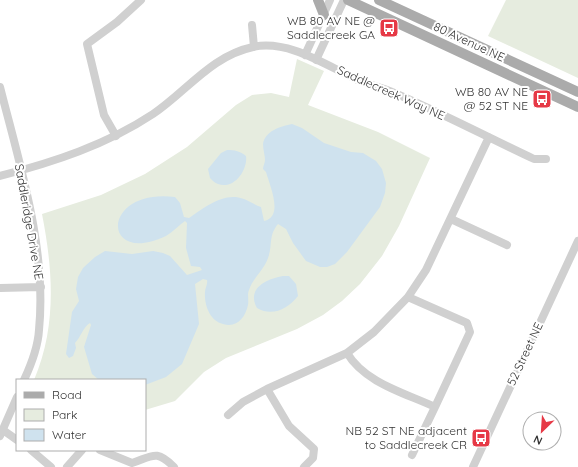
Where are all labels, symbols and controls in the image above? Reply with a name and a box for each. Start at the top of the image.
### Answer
place label: WB 80 AV NE @ Saddlecreek GA [287,13,375,42]
bus stop icon: WB 80 AV NE @ Saddlecreek GA [378,17,400,39]
street label: 80 Avenue NE [431,19,507,65]
street label: Saddlecreek Way NE [335,62,447,123]
place label: WB 80 AV NE @ 52 ST NE [455,84,528,113]
bus stop icon: WB 80 AV NE @ 52 ST NE [531,88,553,110]
street label: Saddleridge Drive NE [12,163,47,281]
street label: 52 Street NE [503,320,546,388]
legend [16,379,146,451]
text: Road [52,387,82,402]
text: Park [52,407,77,422]
north arrow [522,411,562,451]
place label: NB 52 ST NE adjacent to Saddlecreek CR [346,423,467,452]
text: Water [52,427,87,442]
bus stop icon: NB 52 ST NE adjacent to Saddlecreek CR [470,427,492,449]
text: N [531,432,544,448]

